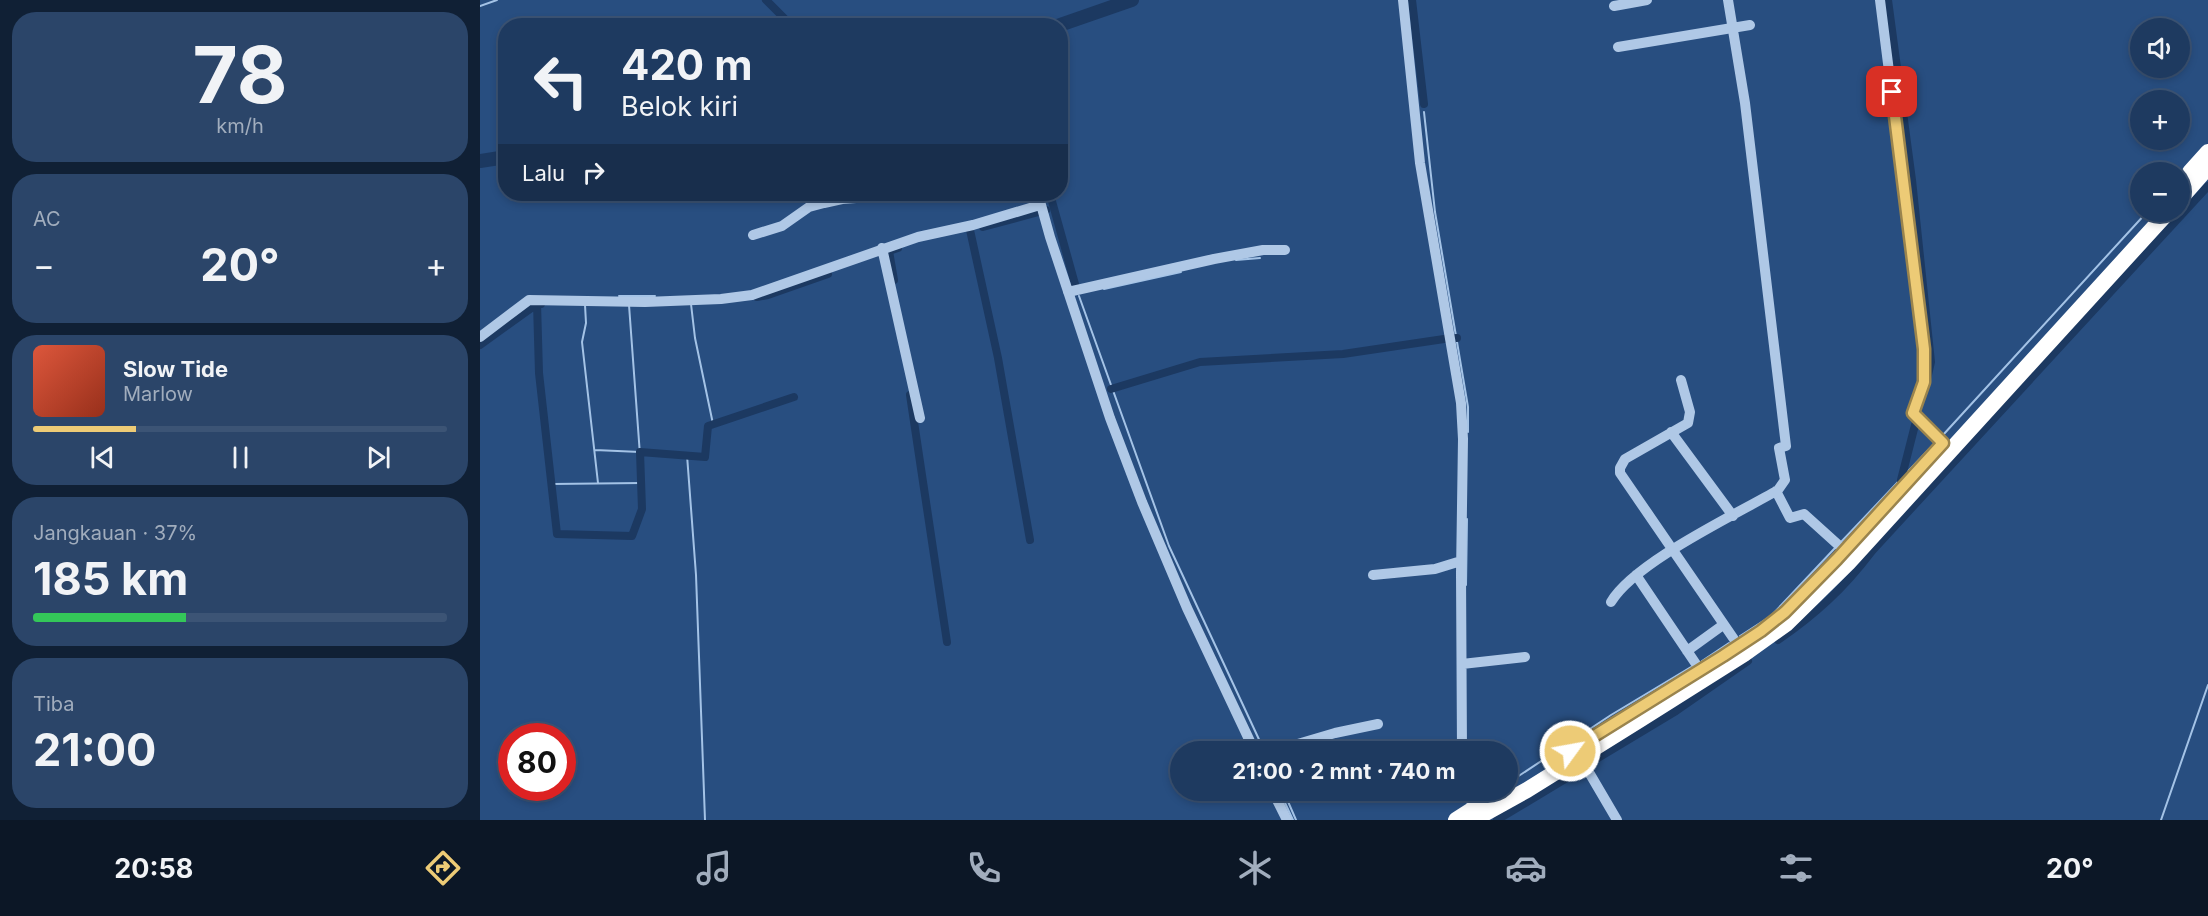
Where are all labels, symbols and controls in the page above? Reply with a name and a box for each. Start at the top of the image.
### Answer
map controls [2130,18,2190,222]
button: sound [2130,18,2190,78]
text: 78 [192,27,288,122]
text: 420 m [621,39,752,90]
icon: left [522,42,600,120]
pin [1866,66,1917,117]
icon: arrive [1875,75,1908,108]
text: Belok kiri [621,90,738,123]
button: + [2130,90,2190,150]
text: km/h [216,114,264,138]
icon: right [577,156,610,189]
text: Lalu [522,160,565,186]
button: − [2130,162,2190,222]
text: AC [33,207,61,231]
text: 20° [200,237,280,292]
text: − [33,245,55,285]
text: + [425,245,447,285]
text: Slow Tide [123,356,228,382]
text: Marlow [123,382,193,406]
icon: previous [86,441,119,474]
icon: pause [224,441,257,474]
icon: next [362,441,395,474]
text: Jangkauan · 37% [33,521,197,545]
text: 185 km [33,551,188,606]
text: Tiba [33,692,74,716]
position arrow [1538,719,1602,783]
text: 21:00 [33,722,156,777]
speed limit sign: 80 [498,723,576,801]
text: 21:00 · 2 mnt · 740 m [1232,758,1456,784]
icon: directions [422,847,464,889]
icon: music [693,847,735,889]
icon: phone [963,847,1005,889]
icon: climate [1234,847,1276,889]
icon: car [1505,847,1547,889]
icon: filters [1775,847,1817,889]
text: 20:58 [114,852,193,885]
text: 20° [2046,852,2094,885]

